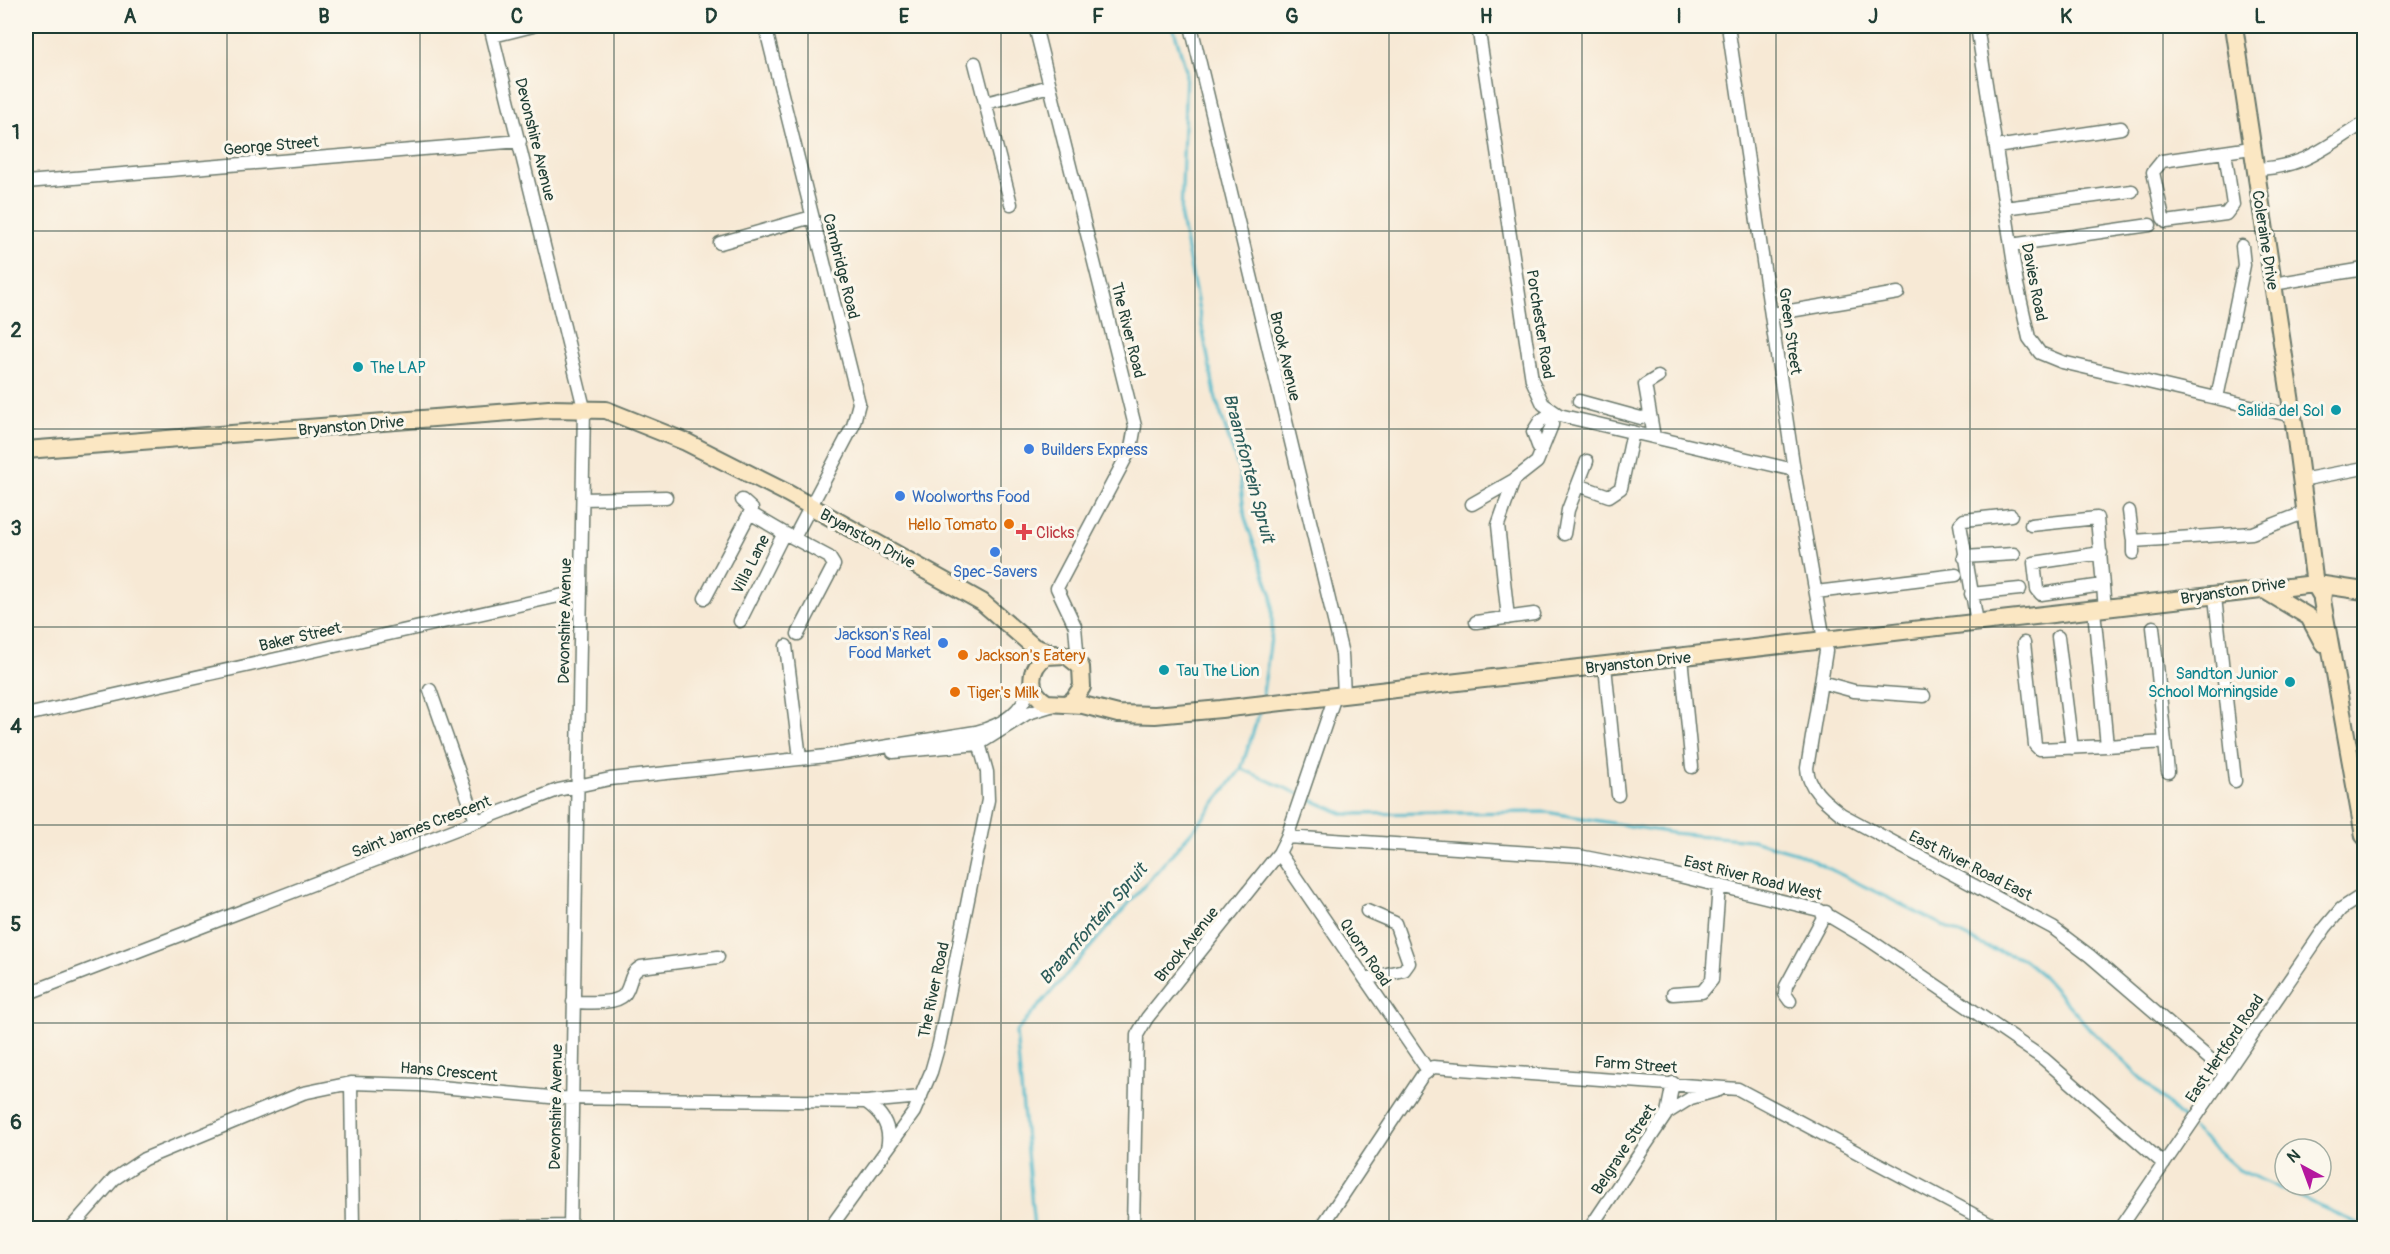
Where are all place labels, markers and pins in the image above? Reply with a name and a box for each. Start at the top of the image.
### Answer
place label: The LAP [370,358,426,378]
marker: The LAP [351,360,365,374]
place label: Salida del Sol [2237,401,2324,421]
marker: Salida del Sol [2329,403,2343,417]
place label: Builders Express [1041,440,1148,460]
marker: Builders Express [1022,442,1036,456]
place label: Woolworths Food [912,487,1030,507]
marker: Woolworths Food [893,489,907,503]
place label: Hello Tomato [907,515,997,535]
marker: Hello Tomato [1002,517,1016,531]
place label: Clicks [1036,523,1074,543]
marker: Clicks [1017,525,1031,539]
marker: Spec-Savers [988,545,1002,559]
place label: Spec-Savers [953,562,1037,582]
place label: Jackson's Real Food Market [834,625,932,663]
marker: Jackson's Real Food Market [936,636,950,650]
place label: Jackson's Eatery [975,646,1086,666]
marker: Jackson's Eatery [956,648,970,662]
place label: Tau The Lion [1176,661,1260,681]
marker: Tau The Lion [1157,663,1171,677]
place label: Sandton Junior School Morningside [2148,664,2278,702]
marker: Sandton Junior School Morningside [2283,675,2297,689]
place label: Tiger's Milk [967,683,1039,703]
marker: Tiger's Milk [948,685,962,699]

